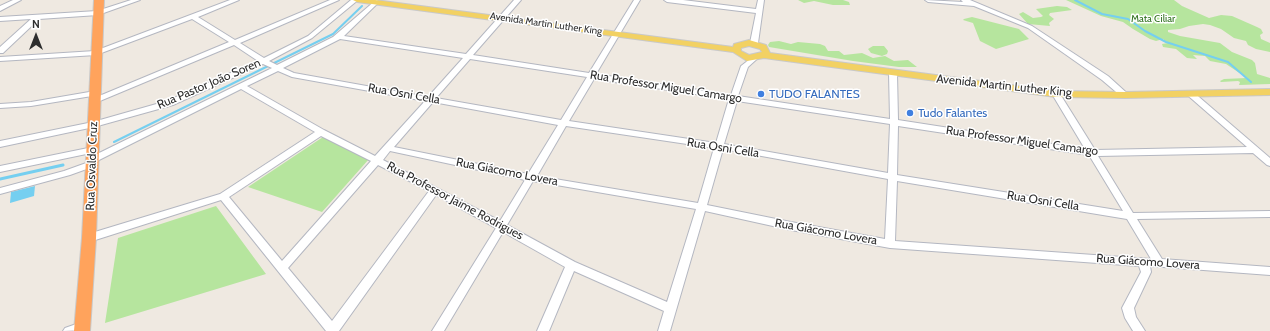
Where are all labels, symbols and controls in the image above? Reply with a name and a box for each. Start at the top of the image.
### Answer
street label: Avenida Martin Luther King [489,10,603,38]
park label: Mata Ciliar [1131,13,1175,25]
north arrow [16,16,56,56]
text: N [32,17,40,31]
street label: Rua Pastor João Soren [155,56,263,112]
street label: Rua Professor Miguel Camargo [589,68,743,106]
street label: Avenida Martin Luther King [936,72,1072,100]
street label: Rua Osni Cella [367,81,441,107]
place label: TUDO FALANTES [769,87,860,101]
marker: TUDO FALANTES [756,89,766,99]
place label: Tudo Falantes [918,106,987,120]
marker: Tudo Falantes [905,108,915,118]
street label: Rua Osvaldo Cruz [83,121,101,211]
street label: Rua Professor Miguel Camargo [945,123,1099,159]
street label: Rua Osni Cella [686,135,760,161]
street label: Rua Giácomo Lovera [455,155,559,189]
street label: Rua Professor Jaime Rodrigues [384,159,526,243]
street label: Rua Osni Cella [1006,188,1080,214]
street label: Rua Giácomo Lovera [774,216,878,248]
street label: Rua Giácomo Lovera [1096,251,1200,273]

